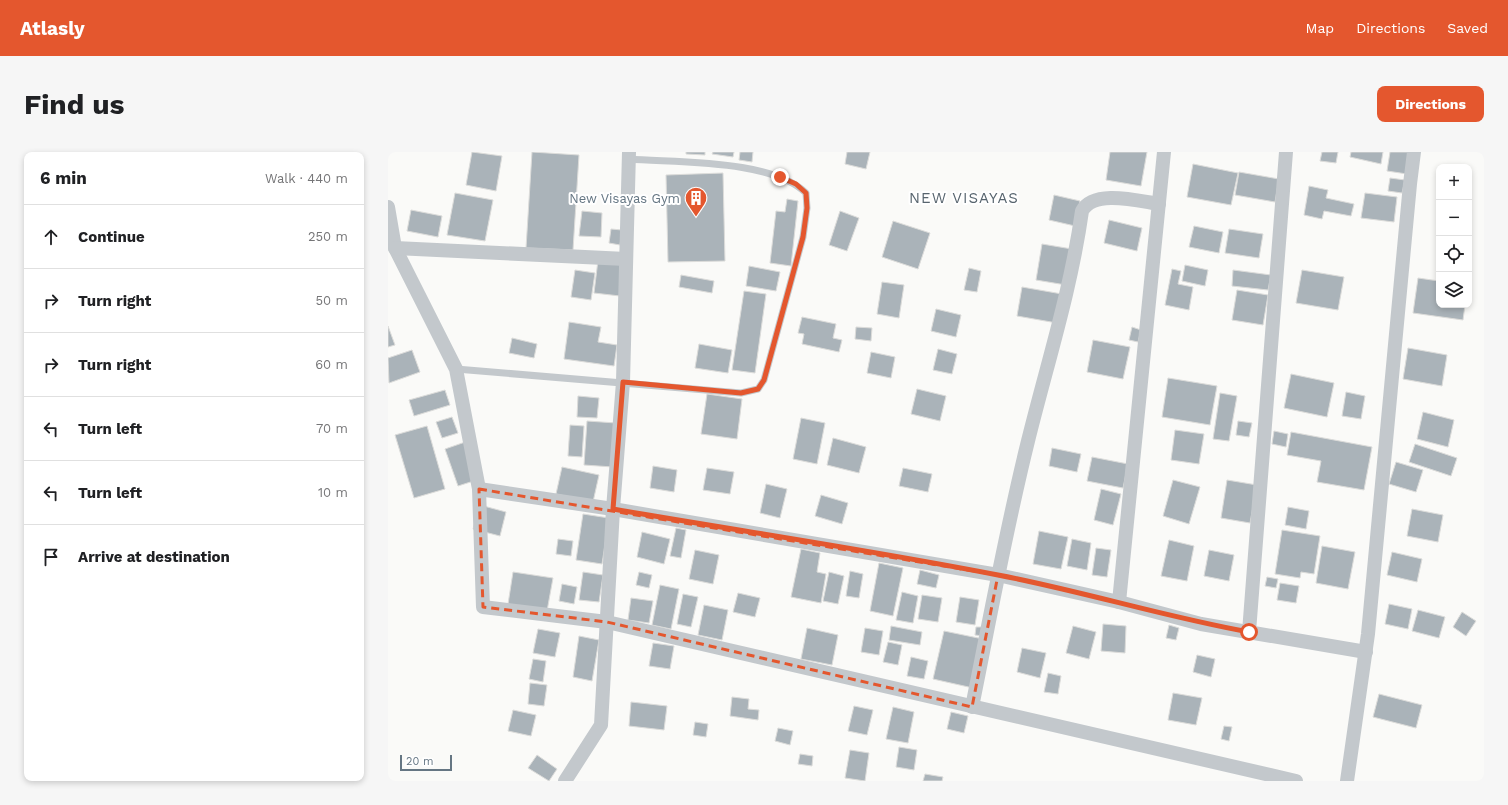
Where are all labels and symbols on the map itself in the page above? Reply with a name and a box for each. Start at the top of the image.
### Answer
route end [771,168,789,186]
building icon: New Visayas Gym [683,185,709,218]
district label: NEW VISAYAS [909,189,1019,207]
place label: New Visayas Gym [569,191,680,206]
route start [1240,623,1258,641]
scale bar [400,753,452,772]

